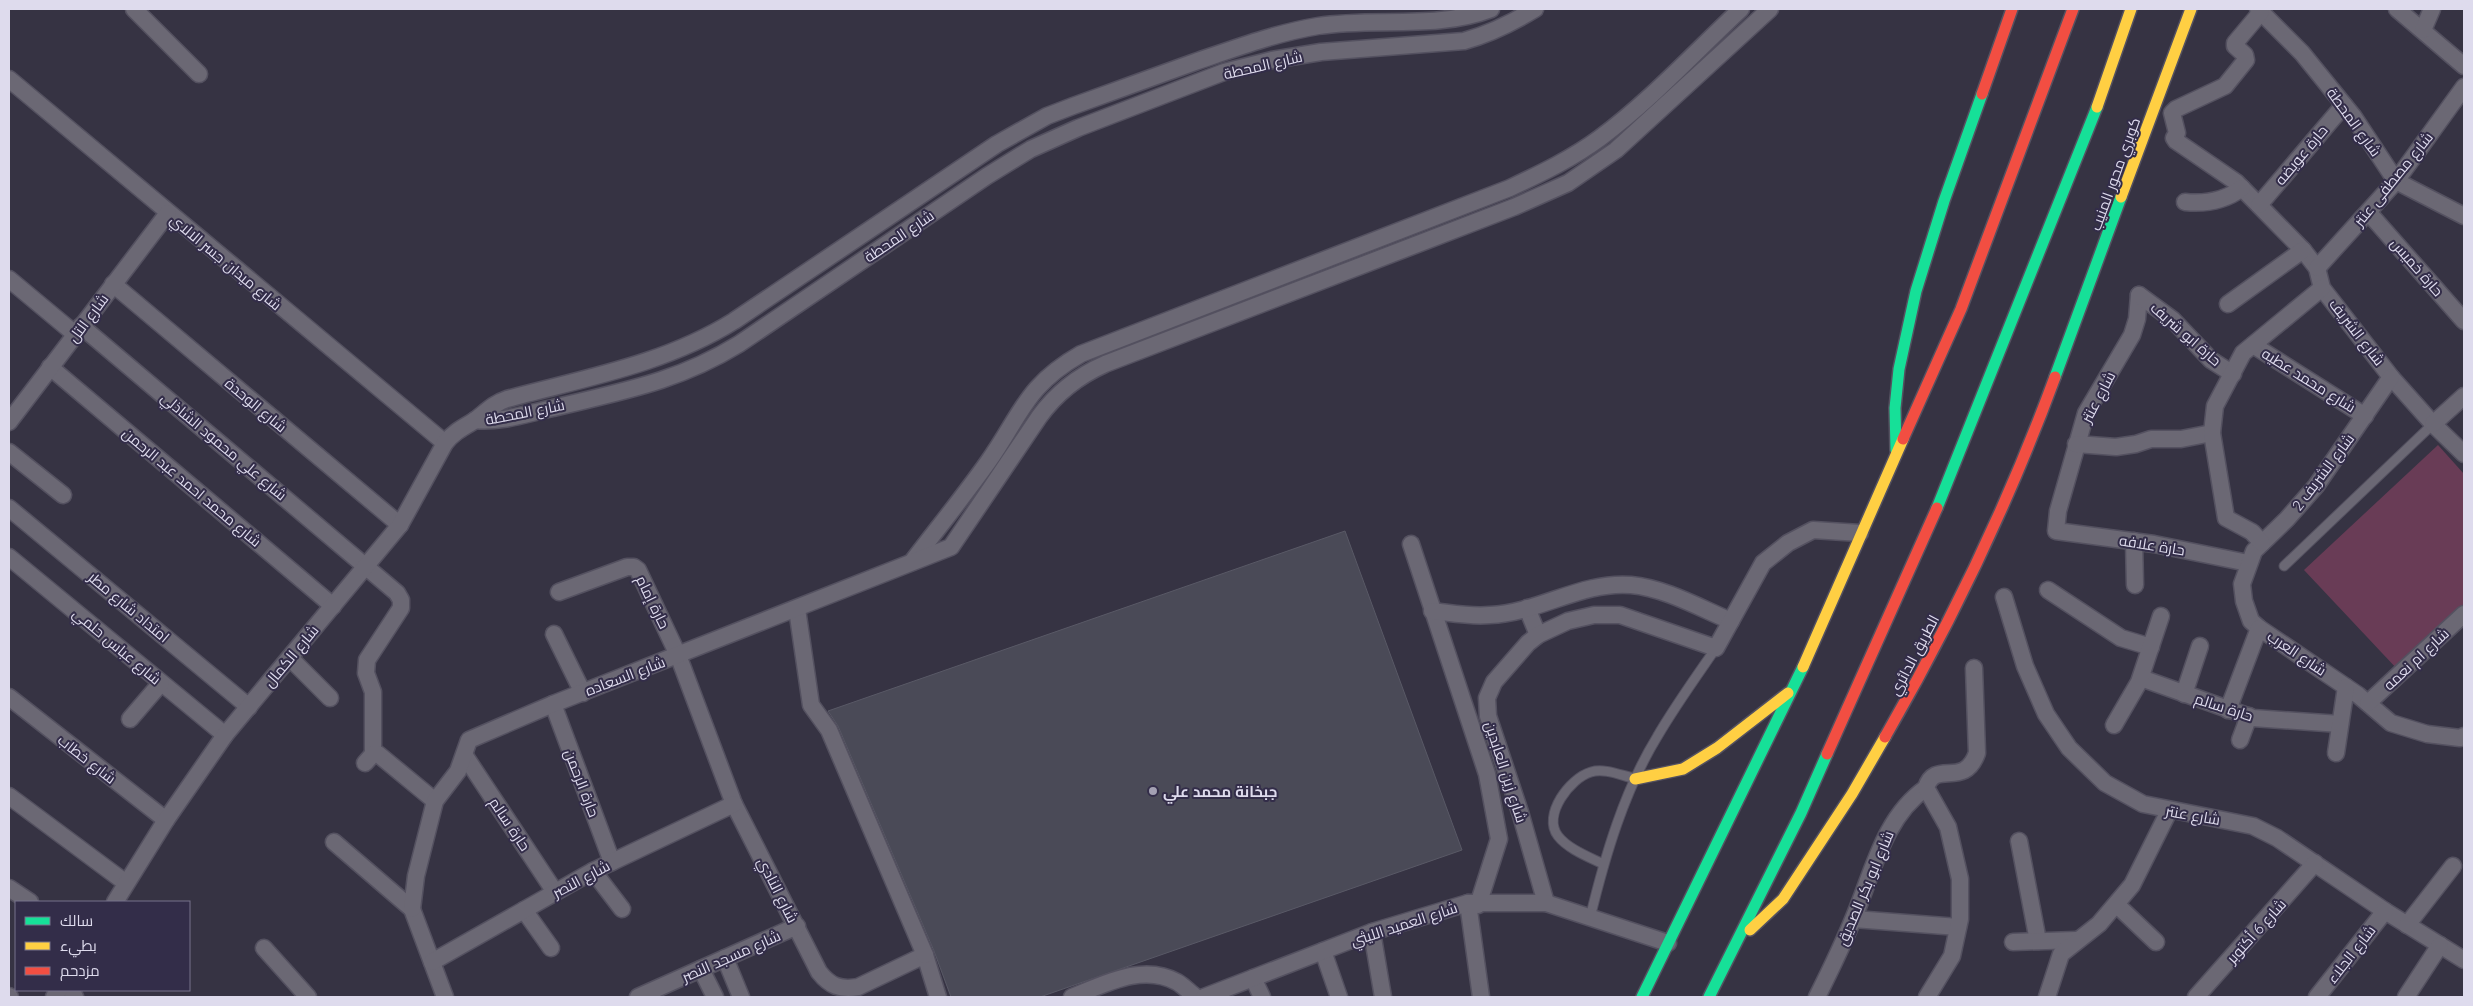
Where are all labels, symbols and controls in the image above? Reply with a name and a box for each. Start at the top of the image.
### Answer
street label: شارع المحطة [1222,47,1305,85]
street label: شارع المحطة [2321,84,2385,161]
street label: كوبري محور المنيب [2086,115,2147,234]
street label: حارة عويضه [2270,121,2332,189]
street label: شارع مصطفى عنتر [2349,128,2438,232]
street label: شارع المحطة [860,206,939,268]
street label: شارع ميدان جسر الالاي [164,210,286,316]
street label: حارة خميس [2386,234,2448,301]
street label: شارع التل [63,290,114,347]
street label: شارع الشريف [2323,295,2389,370]
street label: حارة ابو شريف [2147,298,2225,370]
street label: شارع محمد عطيه [2257,344,2360,418]
street label: شارع عنتر [2076,368,2121,428]
street label: شارع الوحدة [220,374,291,438]
street label: شارع علي محمود الشاذلي [155,388,291,507]
street label: شارع المحطة [484,395,567,431]
street label: شارع محمد احمد عبد الرحمن [117,423,265,552]
street label: شارع الشريف 2 [2288,430,2360,516]
street label: حارة علافه [2118,530,2186,560]
street label: امتداد شارع مطر [83,567,173,648]
street label: حارة إمام [631,572,674,632]
street label: شارع عباس حلمي [67,604,165,691]
street label: الطريق الدائري [1885,611,1946,700]
street label: شارع الكمال [259,621,324,692]
street label: شارع ام نعمه [2379,624,2454,696]
street label: شارع العرب [2263,626,2330,681]
street label: شارع السعاده [582,652,668,702]
street label: حارة سالم [2192,689,2256,726]
street label: شارع زين العابدين [1479,719,1531,826]
street label: شارع خطاب [53,730,120,789]
street label: حارة الرحمن [559,746,604,820]
place label: جبخانة محمد علي [1163,782,1277,804]
marker: جبخانة محمد علي [1147,785,1159,797]
street label: حارة سالم [484,794,535,855]
street label: شارع عنتر [2163,801,2222,831]
street label: شارع ابو بكر الصديق [1832,828,1900,949]
street label: شارع النادي [751,854,803,927]
street label: شارع النصر [548,856,614,904]
street label: شارع 6 أكتوبر [2221,895,2291,969]
street label: شارع العميد الليثي [1348,898,1461,953]
legend [15,901,190,991]
text: سالك [60,911,93,930]
street label: شارع الجلاء [2322,921,2381,988]
street label: شارع مسجد النصر [678,926,784,989]
text: بطيء [60,936,97,958]
text: مزدحم [60,961,100,981]

